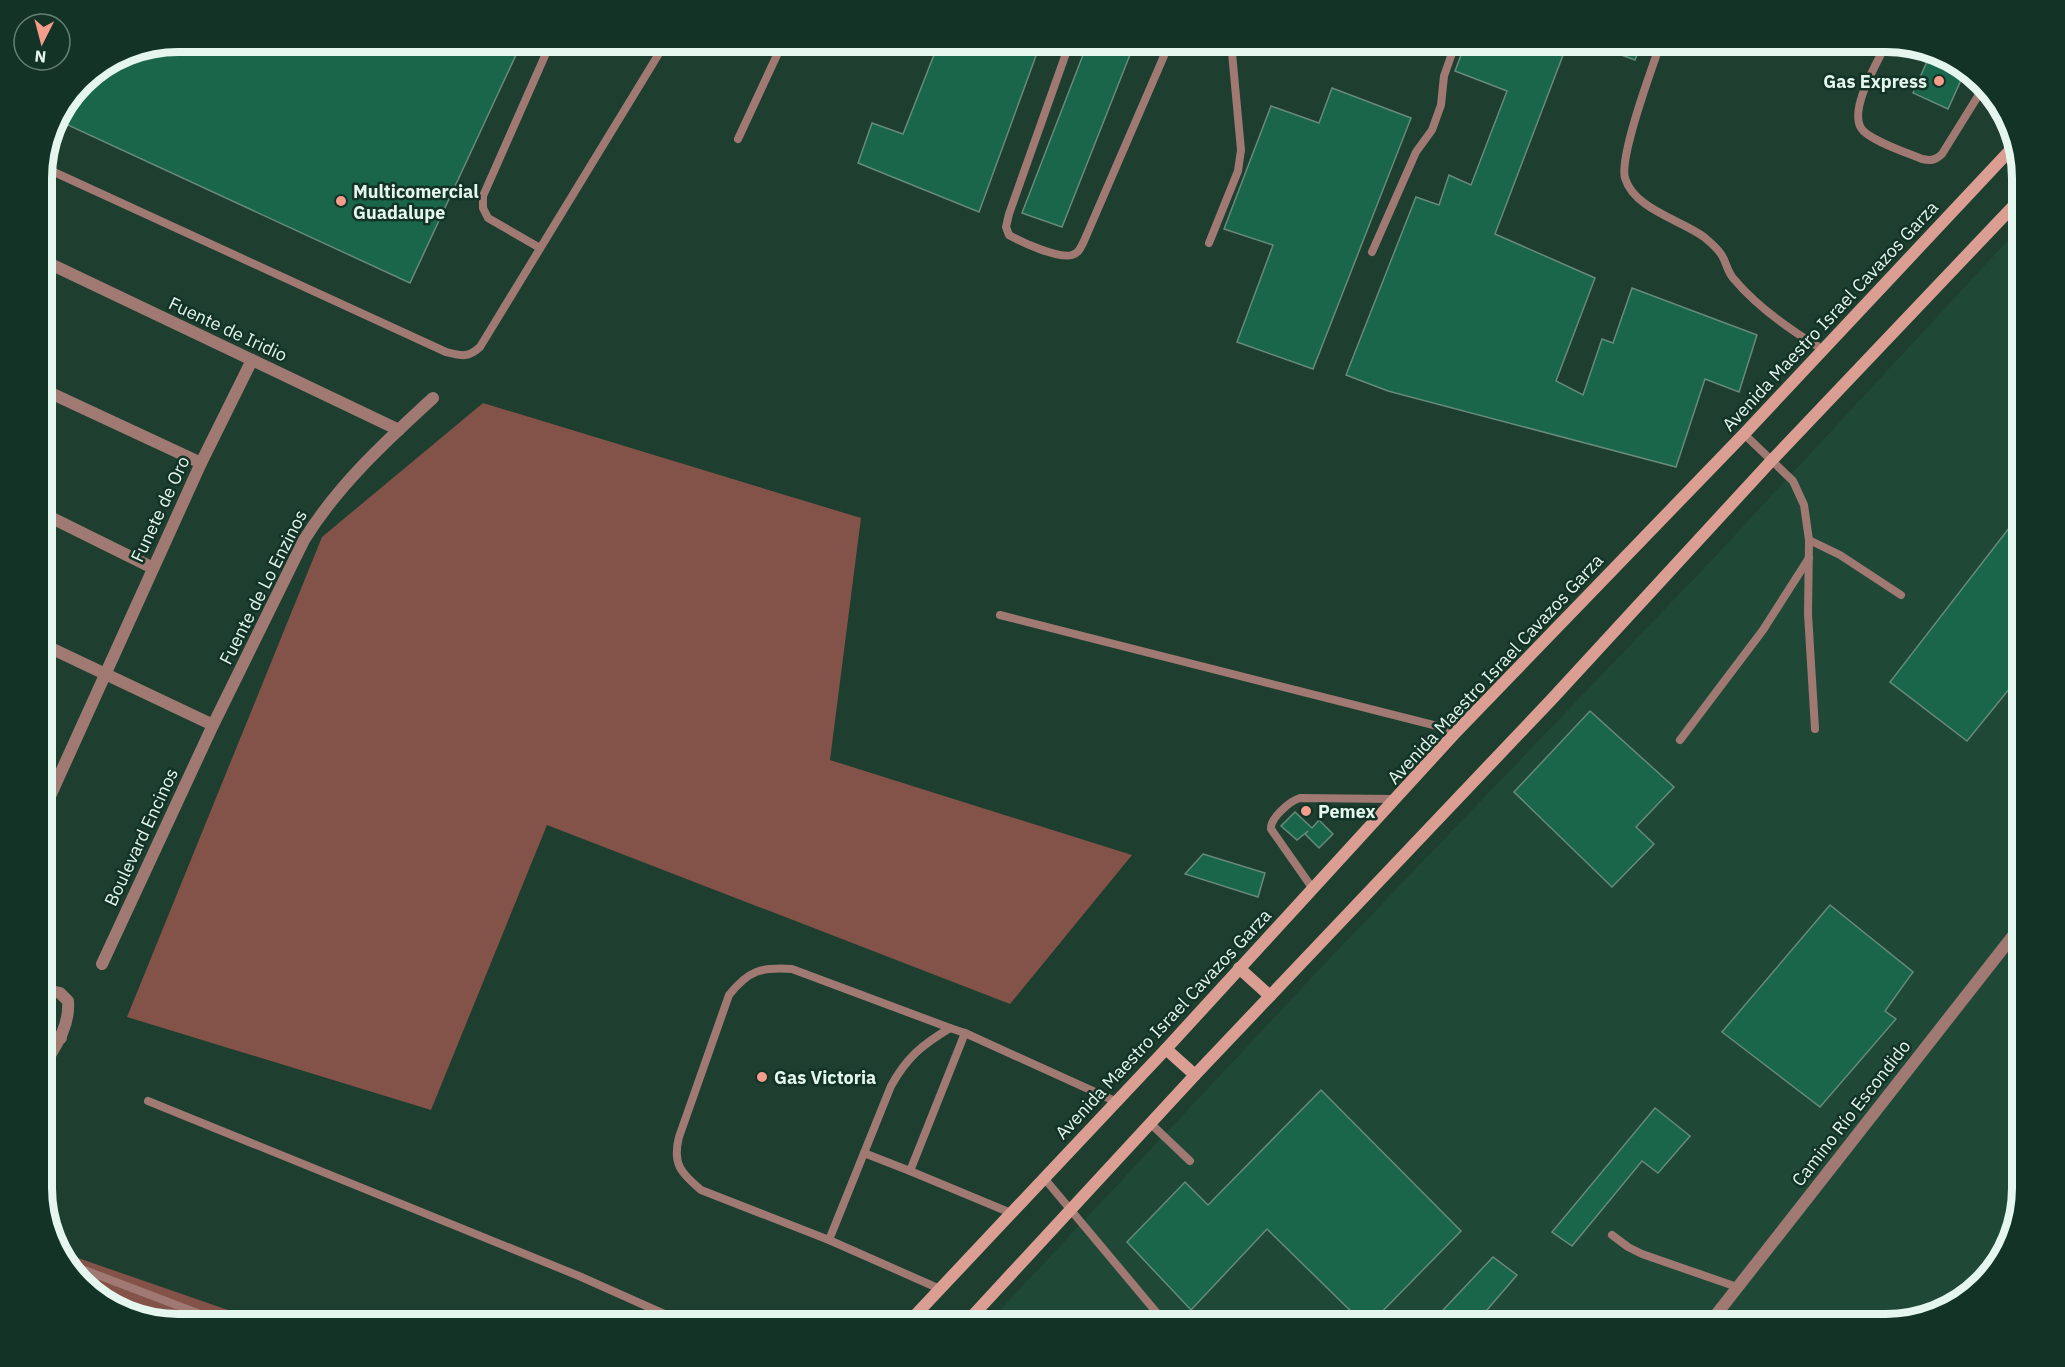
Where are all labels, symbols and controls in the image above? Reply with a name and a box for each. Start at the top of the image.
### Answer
north arrow [12,12,72,72]
text: N [34,46,47,67]
place label: Gas Express [1823,70,1927,93]
marker: Gas Express [1932,74,1946,88]
place label: Multicomercial Guadalupe [353,180,479,224]
marker: Multicomercial Guadalupe [334,194,348,208]
street label: Avenida Maestro Israel Cavazos Garza [1717,196,1943,436]
street label: Fuente de Iridio [165,291,291,367]
street label: Funete de Oro [125,452,195,566]
street label: Fuente de Lo Enzinos [214,506,312,668]
street label: Avenida Maestro Israel Cavazos Garza [1382,549,1608,789]
street label: Boulevard Encinos [99,764,183,910]
place label: Pemex [1318,800,1376,823]
marker: Pemex [1299,804,1313,818]
street label: Avenida Maestro Israel Cavazos Garza [1050,904,1276,1144]
street label: Camino Río Escondido [1787,1035,1915,1191]
place label: Gas Victoria [774,1066,876,1089]
marker: Gas Victoria [755,1070,769,1084]

